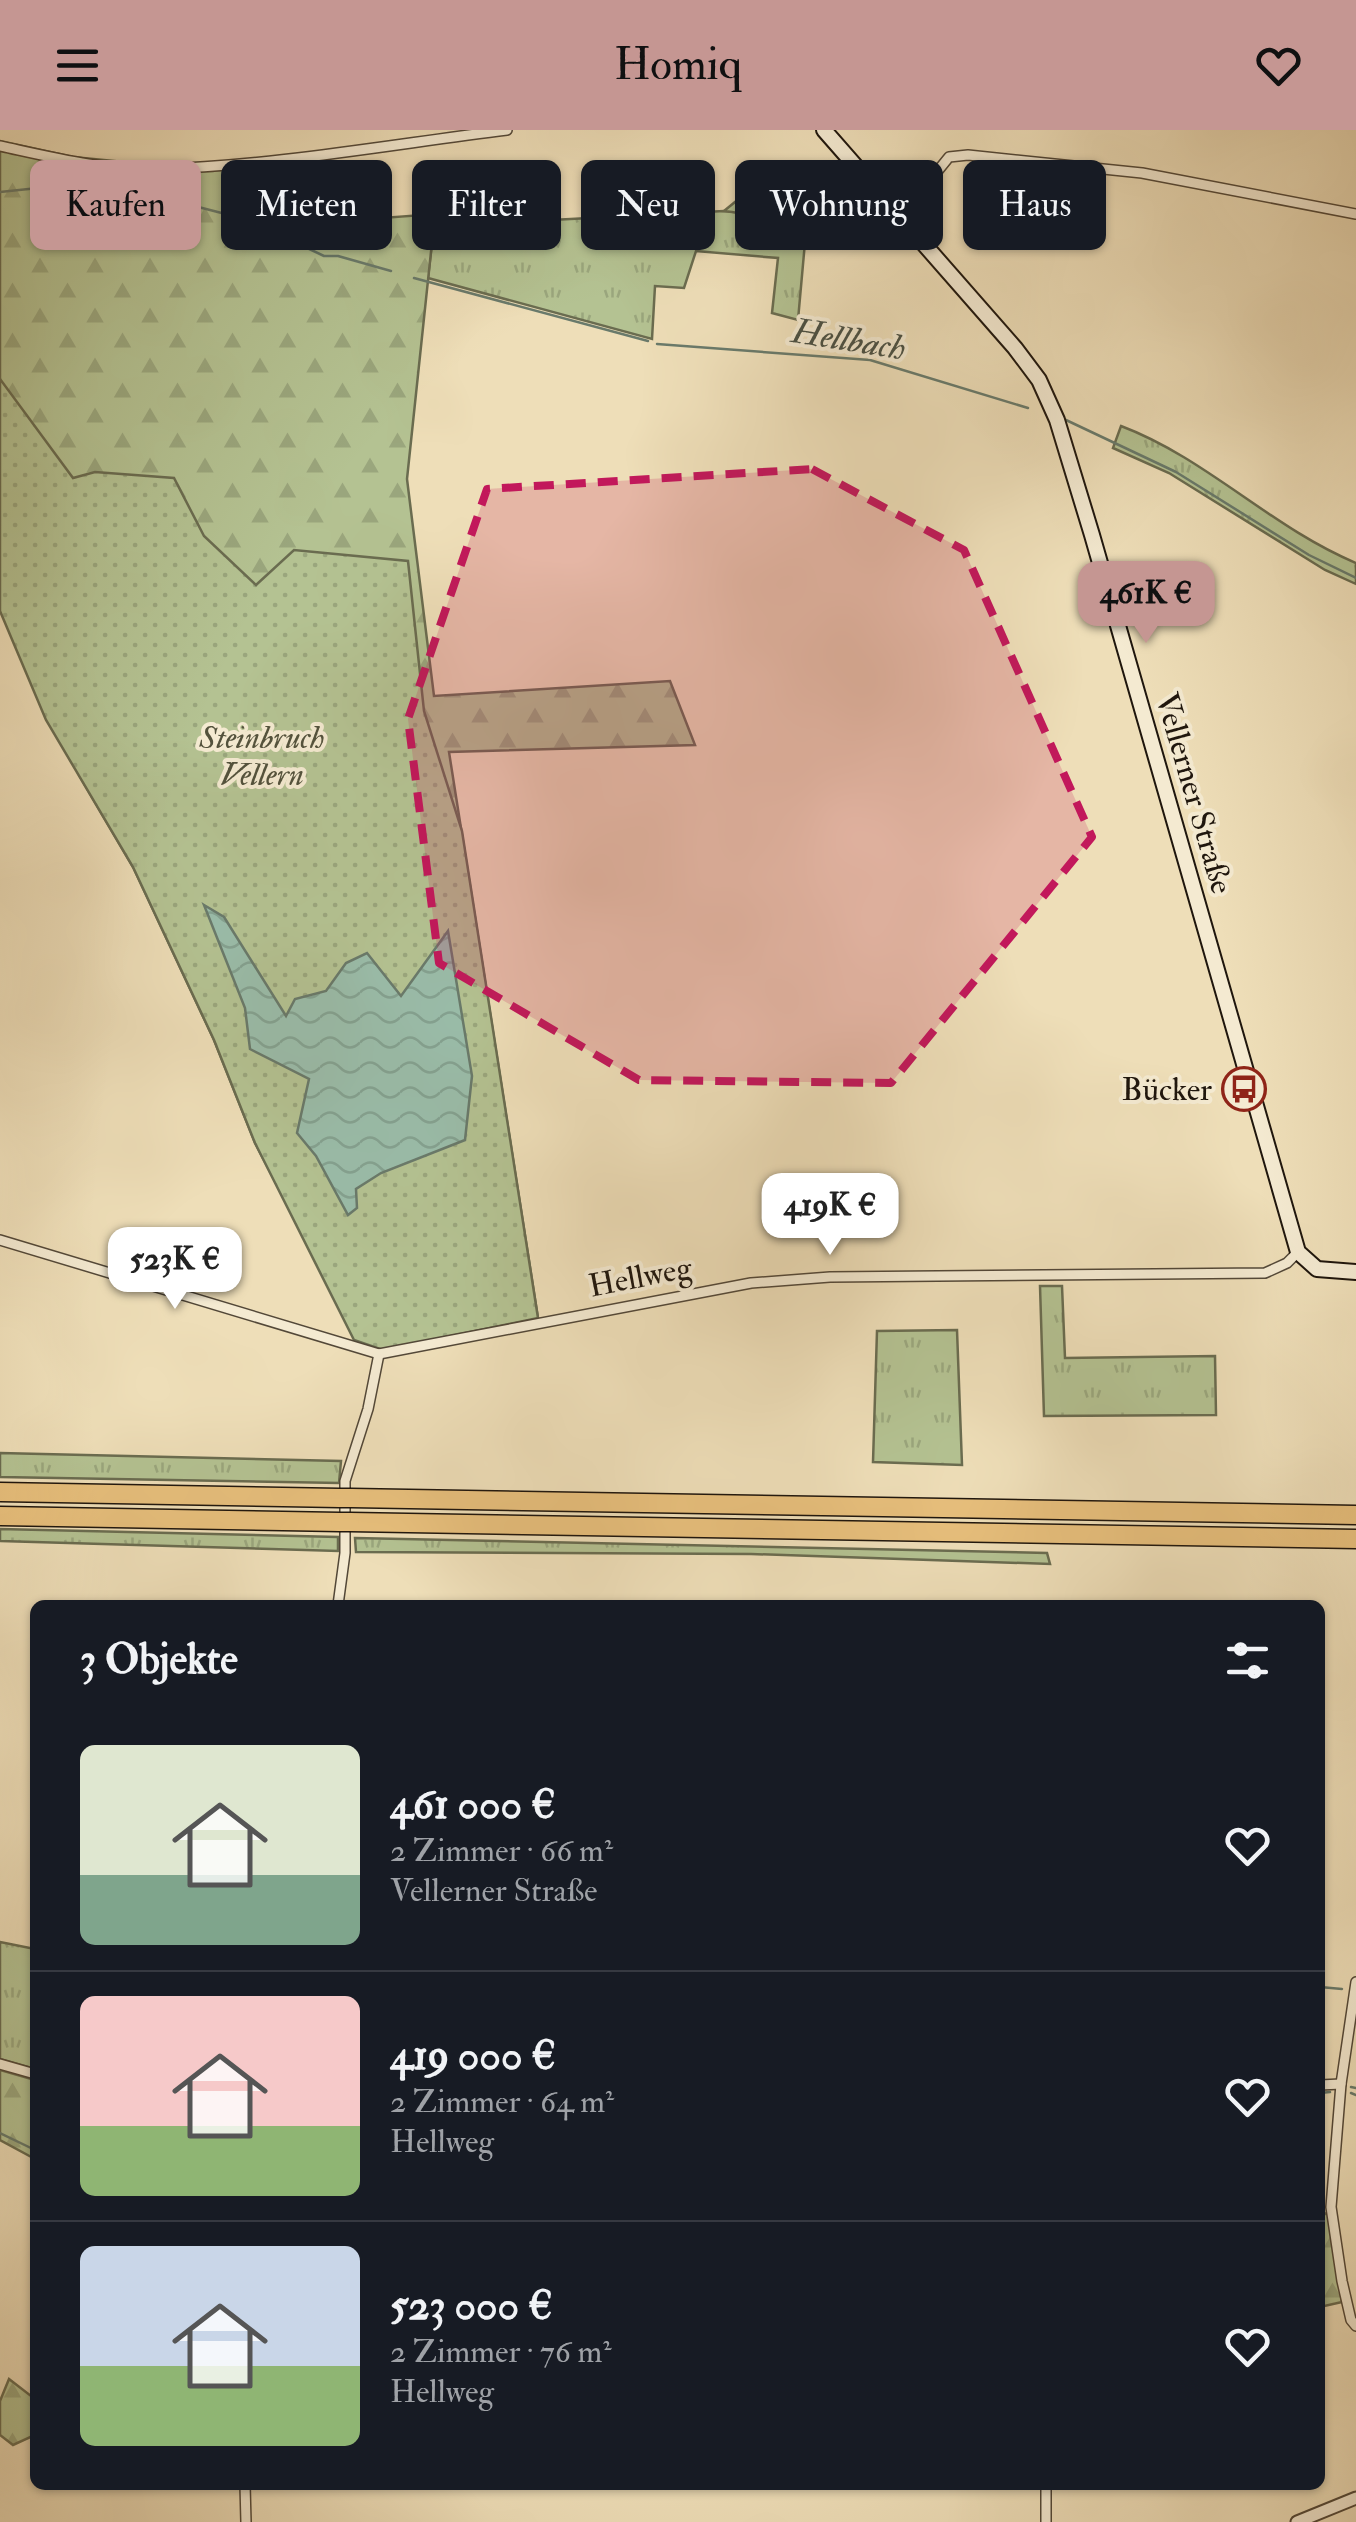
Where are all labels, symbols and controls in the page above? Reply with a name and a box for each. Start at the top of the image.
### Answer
text: Homiq [614,37,742,93]
icon: menu [50,38,105,93]
icon: heart [1251,38,1306,93]
chip: Kaufen [30,160,201,250]
chip: Mieten [221,160,392,250]
chip: Filter [412,160,561,250]
chip: Neu [581,160,715,250]
chip: Wohnung [735,160,943,250]
chip: Haus [963,160,1106,250]
water label: Hellbach [787,309,909,371]
pin: 461K € [1065,561,1227,646]
text: 461K € [1100,573,1192,613]
street label: Vellerner Straße [1146,688,1242,898]
park label: Steinbruch Vellern [198,718,325,795]
bus stop icon: Bücker [1221,1066,1267,1112]
place label: Bücker [1121,1070,1212,1110]
pin: 419K € [749,1173,911,1258]
text: 419K € [784,1185,876,1225]
pin: 523K € [94,1227,256,1312]
text: 523K € [130,1239,220,1279]
street label: Hellweg [585,1247,696,1307]
icon: filters [1220,1633,1275,1688]
text: 3 Objekte [80,1634,238,1686]
text: 461 000 € [390,1779,556,1831]
icon: home [160,1785,280,1905]
icon: heart [1220,1818,1275,1873]
text: 2 Zimmer · 66 m² [390,1831,613,1871]
text: Vellerner Straße [390,1871,597,1911]
text: 419 000 € [390,2030,556,2082]
icon: home [160,2036,280,2156]
icon: heart [1220,2069,1275,2124]
text: 2 Zimmer · 64 m² [390,2082,614,2122]
text: Hellweg [390,2122,494,2162]
text: 523 000 € [390,2280,553,2332]
icon: home [160,2286,280,2406]
icon: heart [1220,2319,1275,2374]
text: 2 Zimmer · 76 m² [390,2332,611,2372]
text: Hellweg [390,2372,494,2412]

